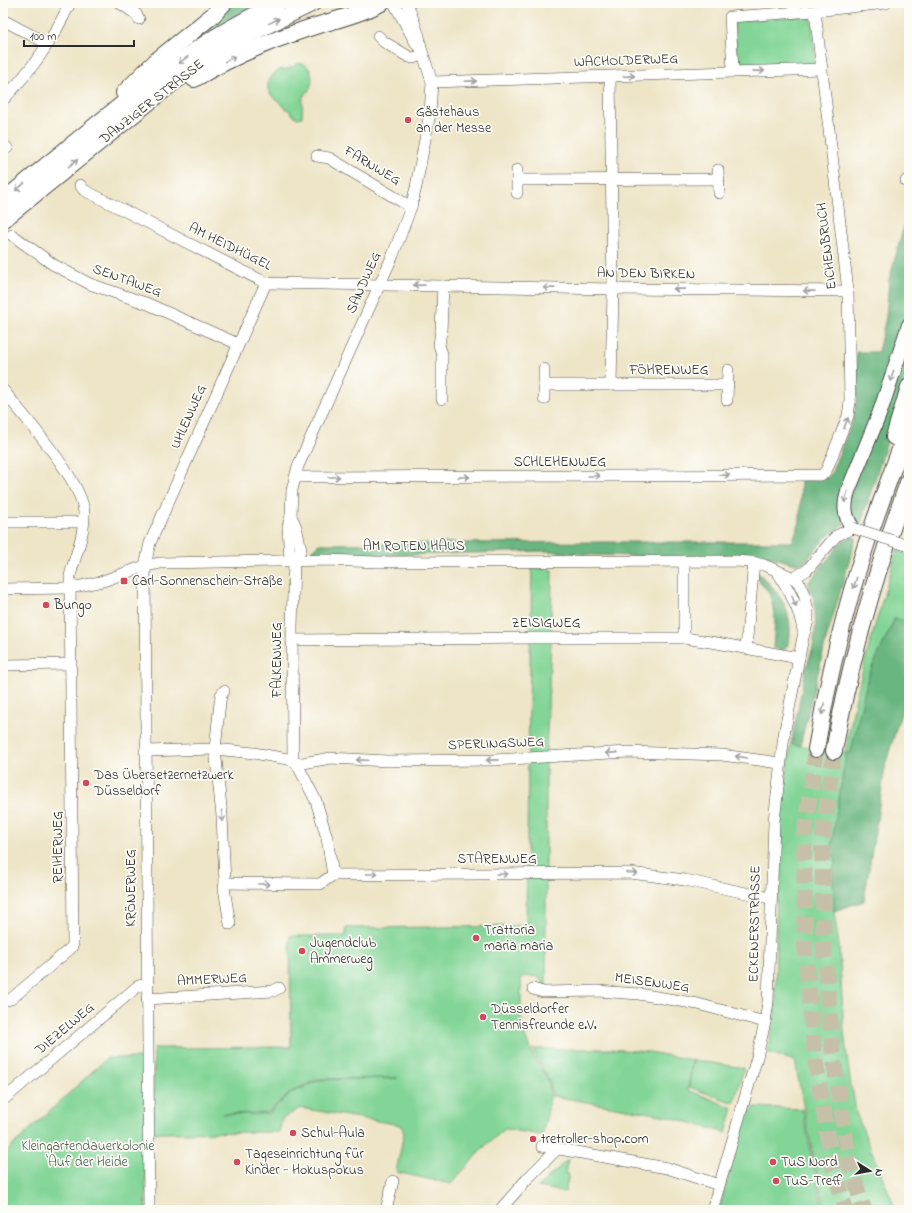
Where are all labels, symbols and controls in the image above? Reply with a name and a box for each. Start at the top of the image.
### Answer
one-way arrow [268,17,280,24]
scale bar [24,22,134,48]
text: 100 m [30,28,57,46]
street label: WACHOLDERWEG [574,49,679,73]
street label: DANZIGER STRASSE [94,54,209,150]
one-way arrow [224,55,236,63]
one-way arrow [178,56,189,64]
one-way arrow [752,67,765,75]
one-way arrow [622,72,635,80]
one-way arrow [464,77,477,85]
place label: Gästehaus an der Messe [416,102,492,139]
marker: Gästehaus an der Messe [403,115,413,125]
street label: FARNWEG [339,140,405,191]
one-way arrow [68,159,79,167]
one-way arrow [15,182,25,191]
street label: EICHENBRUCH [811,201,843,291]
street label: AM HEIDHÜGEL [185,218,276,277]
street label: SANDWEG [341,249,387,317]
street label: SENTAWEG [90,259,164,303]
street label: AN DEN BIRKEN [597,263,695,285]
one-way arrow [413,281,426,289]
one-way arrow [543,284,556,292]
one-way arrow [673,286,686,293]
one-way arrow [803,287,816,295]
street label: FÖHRENWEG [628,360,709,381]
one-way arrow [888,369,896,381]
street label: UHLENWEG [166,381,213,452]
one-way arrow [842,418,850,430]
street label: SCHLEHENWEG [514,452,607,473]
one-way arrow [717,471,730,479]
one-way arrow [327,473,340,481]
one-way arrow [457,473,470,481]
one-way arrow [587,473,600,480]
one-way arrow [842,490,849,503]
street label: AM ROTEN HAUS [363,536,465,557]
place label: Carl-Sonnenschein-Straße [132,571,283,592]
marker: Carl-Sonnenschein-Straße [119,576,129,586]
one-way arrow [851,576,858,589]
one-way arrow [791,594,799,606]
place label: Bungo [53,595,92,617]
marker: Bungo [41,600,51,610]
street label: ZEISIGWEG [512,613,581,634]
street label: FALKENWEG [267,622,288,699]
one-way arrow [818,702,826,715]
street label: SPERLINGSWEG [448,732,545,756]
one-way arrow [605,750,618,757]
one-way arrow [735,753,748,761]
one-way arrow [356,756,369,763]
one-way arrow [486,756,499,763]
place label: Das Übersetzernetzwerk Düsseldorf [93,765,234,802]
marker: Das Übersetzernetzwerk Düsseldorf [81,778,91,788]
one-way arrow [218,809,225,822]
street label: REIHERWEG [48,811,69,883]
street label: KRÖNERWEG [121,849,142,927]
street label: STARENWEG [457,849,537,870]
street label: ECKENERSTRASSE [743,865,767,983]
one-way arrow [365,870,378,878]
one-way arrow [495,870,508,878]
one-way arrow [625,870,638,877]
one-way arrow [257,880,270,888]
place label: Trattoria maria maria [484,920,553,957]
place label: Jugendclub Ammerweg [310,933,377,971]
marker: Trattoria maria maria [471,933,481,943]
marker: Jugendclub Ammerweg [297,946,307,956]
street label: MEISENWEG [613,967,691,999]
street label: AMMERWEG [177,968,248,992]
street label: DIEZELWEG [30,998,99,1061]
place label: Düsseldorfer Tennisfreunde e.V. [490,999,597,1036]
marker: Düsseldorfer Tennisfreunde e.V. [478,1012,488,1022]
place label: Schul-Aula [301,1123,365,1144]
marker: Schul-Aula [288,1128,298,1138]
place label: tretroller-shop.com [541,1129,649,1150]
marker: tretroller-shop.com [528,1134,538,1144]
park label: Kleingartendauerkolonie Auf der Heide [21,1136,155,1173]
place label: Tageseinrichtung für Kinder - Hokuspokus [245,1144,365,1181]
north arrow [850,1151,890,1191]
place label: TuS Nord [781,1152,838,1173]
marker: Tageseinrichtung für Kinder - Hokuspokus [232,1157,242,1167]
marker: TuS Nord [768,1157,778,1167]
text: N [870,1168,887,1178]
place label: TuS-Treff [784,1171,843,1192]
marker: TuS-Treff [771,1176,781,1186]

